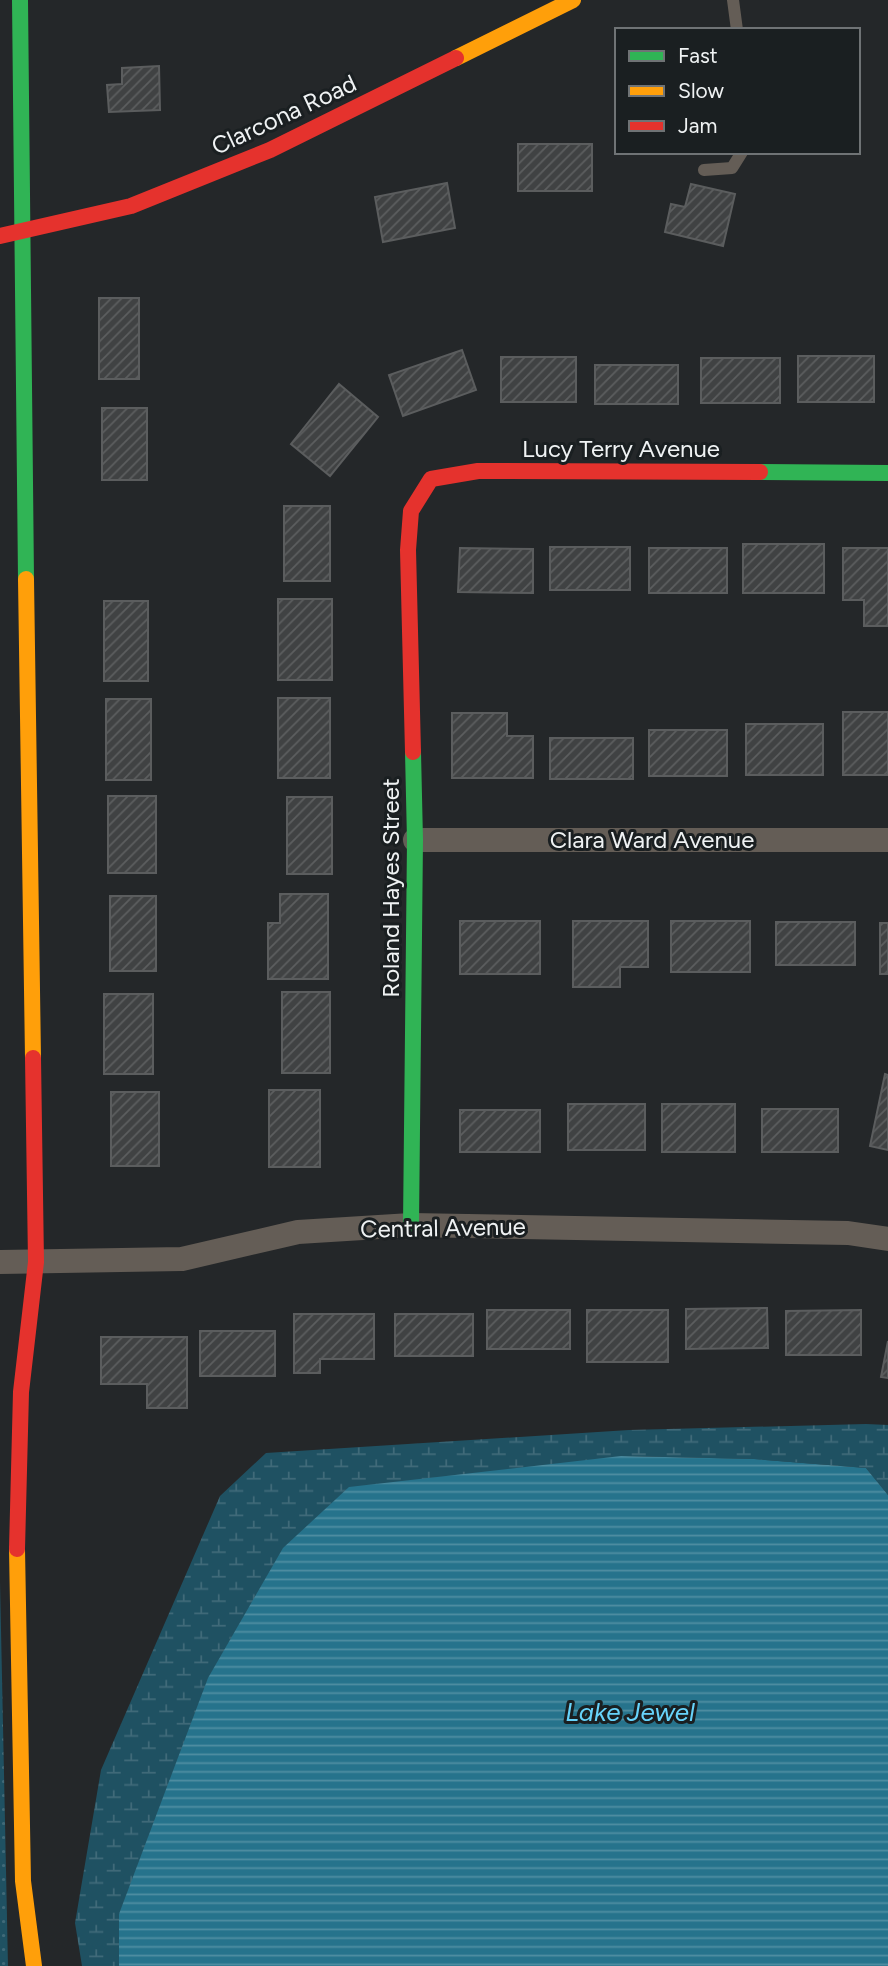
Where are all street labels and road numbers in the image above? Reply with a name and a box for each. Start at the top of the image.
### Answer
street label: Clarcona Road [207,68,361,161]
street label: Lucy Terry Avenue [522,434,720,463]
street label: Roland Hayes Street [376,778,405,998]
street label: Clara Ward Avenue [550,825,754,854]
street label: Central Avenue [360,1212,526,1243]

